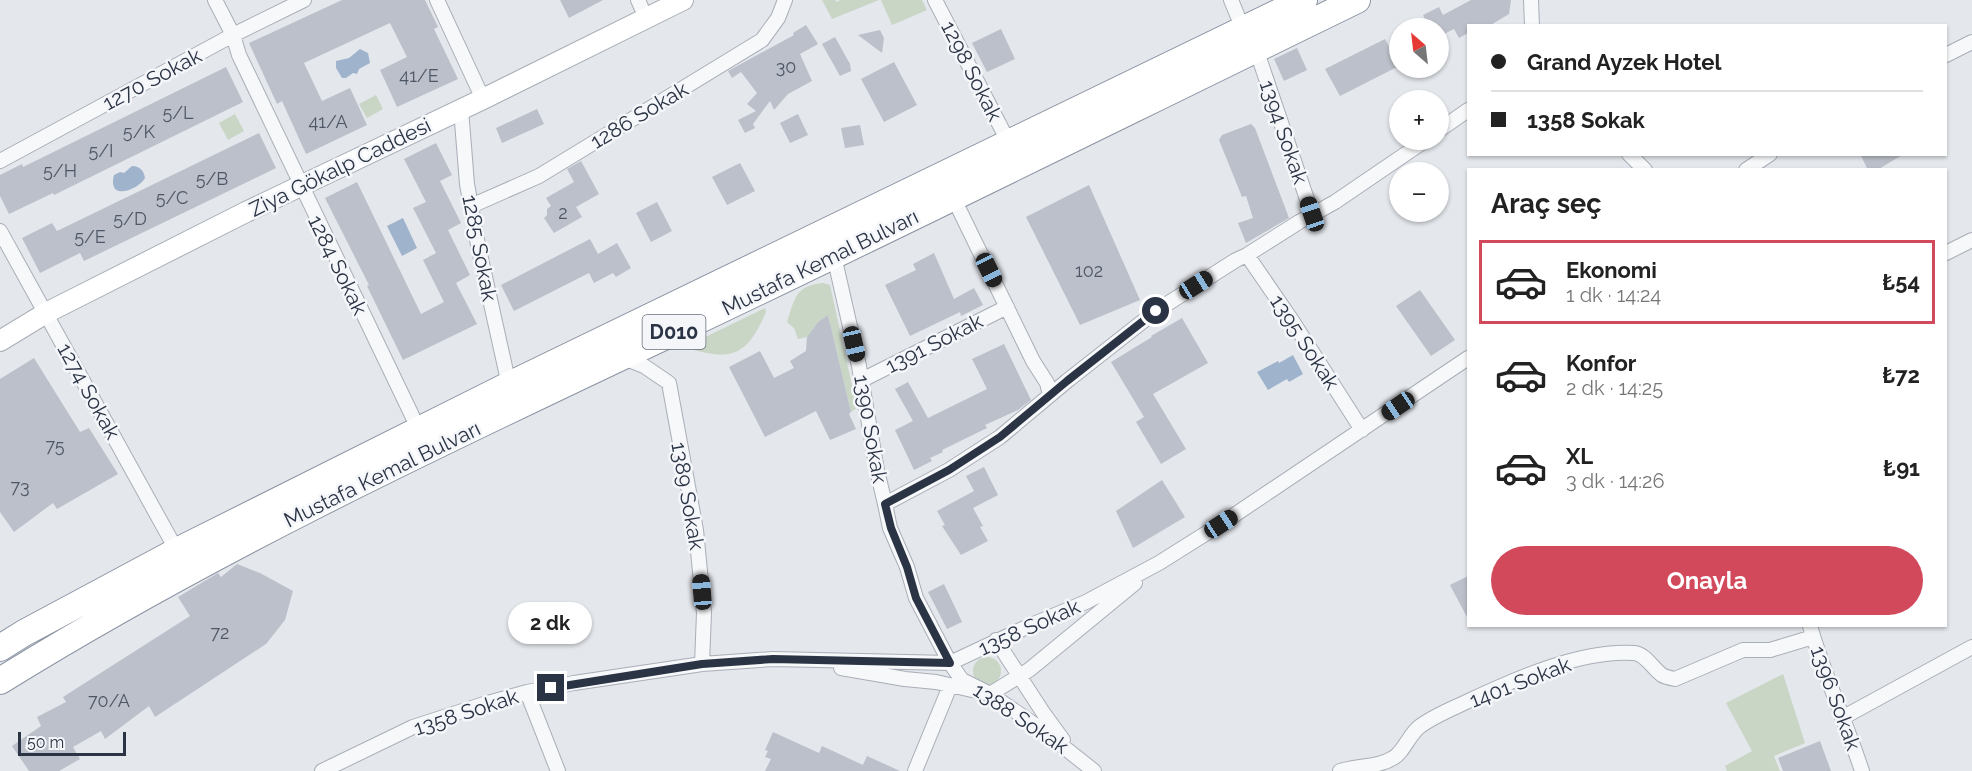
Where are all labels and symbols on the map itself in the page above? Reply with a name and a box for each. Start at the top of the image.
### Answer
street label: 1298 Sokak [936,17,1008,125]
north arrow [1389,18,1449,78]
street label: 1270 Sokak [98,43,206,115]
house number: 30 [776,56,796,77]
house number: 41/E [399,65,439,86]
street label: 1286 Sokak [586,76,692,154]
street label: 1394 Sokak [1255,77,1313,187]
house number: 5/L [162,102,194,123]
house number: 41/A [308,111,348,132]
street label: Ziya Gökalp Caddesi [245,112,435,222]
house number: 5/K [123,121,156,142]
house number: 5/I [88,140,114,161]
house number: 5/H [43,160,77,181]
house number: 5/B [196,168,228,189]
house number: 5/C [156,187,188,208]
street label: 1285 Sokak [457,193,503,303]
car [1298,194,1326,234]
house number: 2 [558,202,568,223]
street label: Mustafa Kemal Bulvarı [718,204,922,320]
house number: 5/D [113,208,147,229]
street label: 1284 Sokak [303,211,373,319]
house number: 5/E [74,226,106,247]
car [973,250,1005,290]
house number: 102 [1075,260,1103,281]
car [1176,268,1216,302]
street label: 1395 Sokak [1265,290,1345,394]
route start [1142,297,1169,324]
street label: 1391 Sokak [881,308,987,378]
road number: D010 [642,315,706,349]
car [841,324,867,364]
street label: 1274 Sokak [52,339,126,443]
street label: 1390 Sokak [849,373,893,485]
car [1378,388,1418,424]
street label: Mustafa Kemal Bulvarı [280,416,484,532]
house number: 75 [45,435,65,456]
street label: 1389 Sokak [666,440,710,552]
house number: 73 [10,476,30,497]
car [1201,507,1241,541]
car [691,573,713,611]
street label: 1358 Sokak [974,594,1084,660]
callout: 2 dk [509,601,593,643]
house number: 72 [210,622,230,643]
street label: 1396 Sokak [1806,642,1866,754]
street label: 1401 Sokak [1466,651,1574,713]
route end [537,674,564,701]
street label: 1388 Sokak [969,677,1073,759]
street label: 1358 Sokak [411,683,521,741]
house number: 70/A [88,690,130,711]
scale bar [18,729,126,756]

